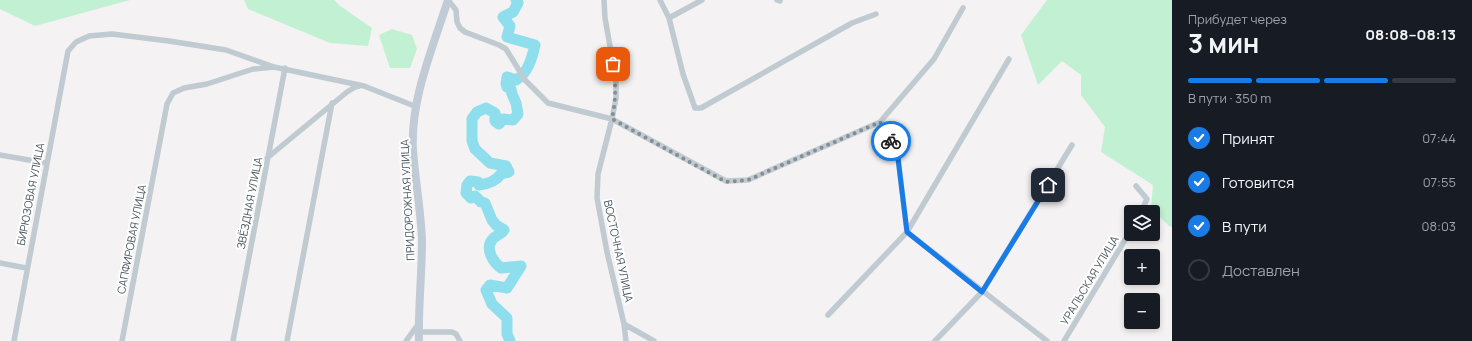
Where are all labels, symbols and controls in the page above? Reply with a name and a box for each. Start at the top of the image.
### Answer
text: Прибудет через [1188,10,1287,28]
text: 08:08–08:13 [1365,24,1456,45]
text: 3 мин [1188,25,1259,61]
pin [596,47,630,81]
icon: bag [602,53,624,75]
text: В пути · 350 m [1188,89,1271,107]
courier [871,121,911,161]
icon: check [1188,127,1210,149]
text: Принят [1222,128,1275,149]
text: 07:44 [1422,129,1456,147]
icon: bike [880,130,902,152]
street label: ПРИДОРОЖНАЯ УЛИЦА [396,139,418,261]
street label: БИРЮЗОВАЯ УЛИЦА [13,141,47,247]
street label: ЗВЁЗДНАЯ УЛИЦА [233,156,265,250]
pin [1031,168,1065,202]
icon: check [1188,171,1210,193]
text: Готовится [1222,172,1294,193]
text: 07:55 [1423,173,1456,191]
icon: home [1037,174,1059,196]
street label: САПФИРОВАЯ УЛИЦА [113,183,149,295]
street label: ВОСТОЧНАЯ УЛИЦА [601,199,637,303]
map controls [1124,205,1160,329]
button: layers [1124,205,1160,241]
icon: check [1188,215,1210,237]
text: В пути [1222,216,1267,237]
text: 08:03 [1422,217,1456,235]
street label: УРАЛЬСКАЯ УЛИЦА [1056,233,1122,327]
button: + [1124,249,1160,285]
text: Доставлен [1222,260,1300,281]
button: − [1124,293,1160,329]

